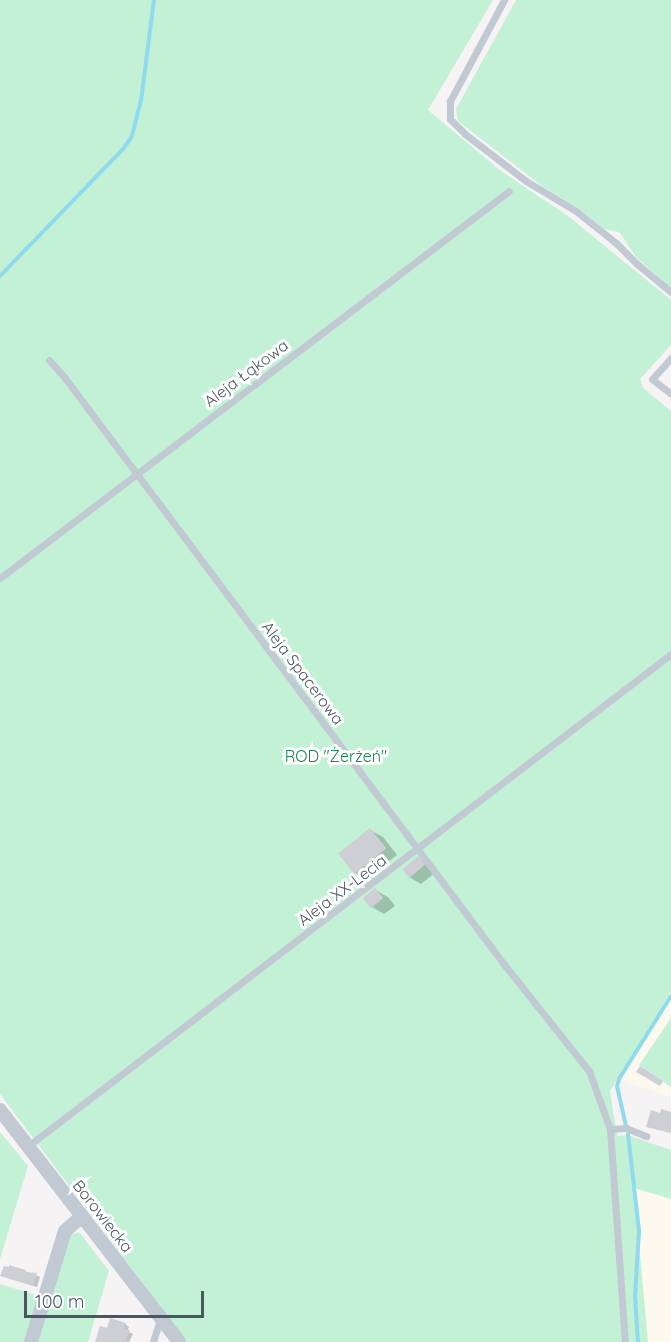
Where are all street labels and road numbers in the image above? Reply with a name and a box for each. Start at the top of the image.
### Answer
street label: Aleja Łąkowa [200,335,292,411]
street label: Aleja Spacerowa [258,618,348,728]
street label: Aleja XX-Lecia [294,850,390,930]
street label: Borowiecka [69,1176,137,1256]

